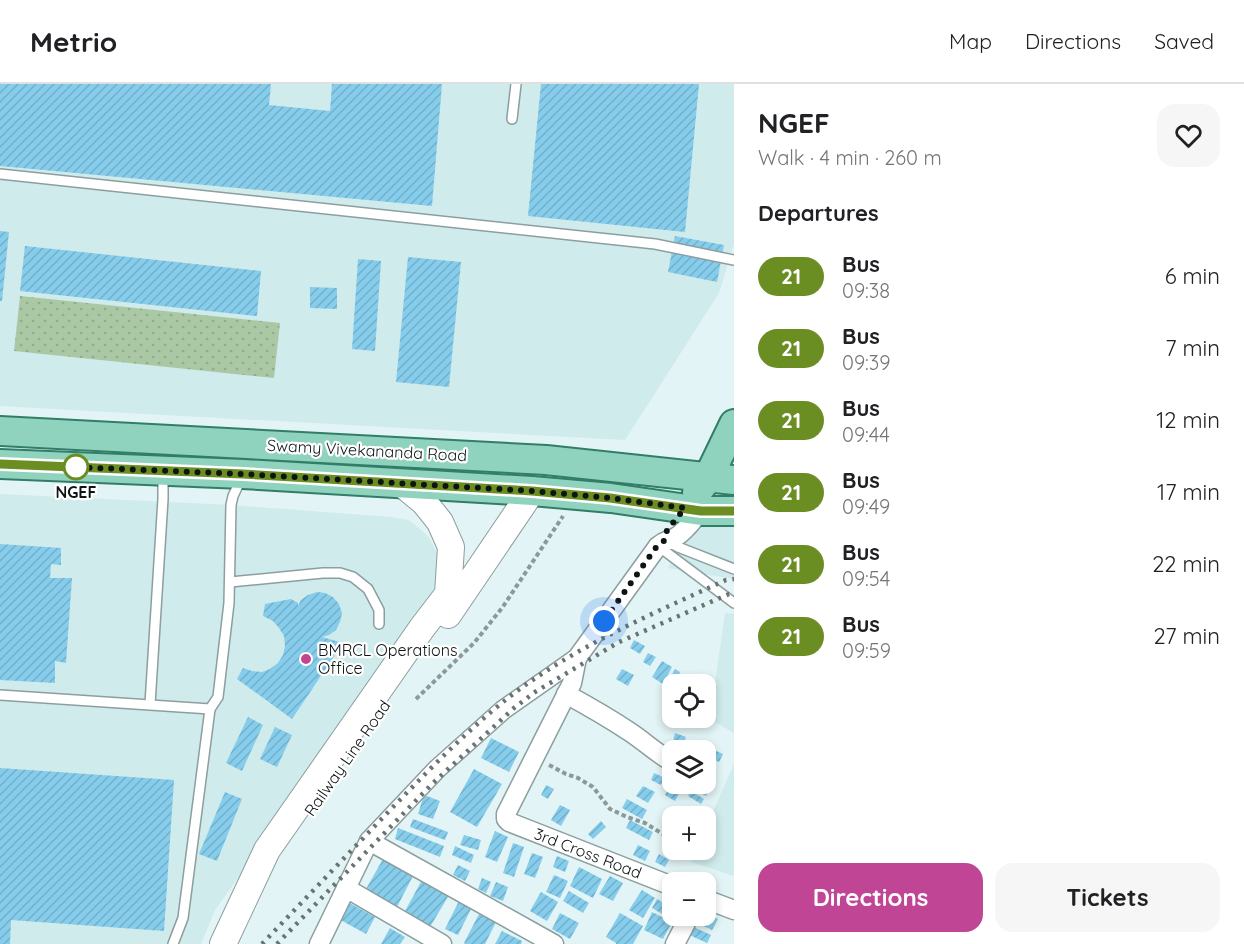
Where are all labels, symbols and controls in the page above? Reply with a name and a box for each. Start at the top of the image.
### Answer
text: Metrio [30,24,117,59]
text: Map [949,28,992,54]
text: Directions [1025,28,1121,54]
text: Saved [1154,28,1214,54]
button: heart [1157,104,1220,167]
text: NGEF [758,105,830,140]
text: Walk · 4 min · 260 m [758,145,942,170]
text: Departures [758,199,879,227]
text: Bus [842,250,880,278]
text: 6 min [1165,262,1220,290]
text: 21 [781,263,801,289]
text: 09:38 [842,278,890,303]
text: Bus [842,322,880,350]
text: 7 min [1165,334,1220,362]
text: 21 [781,335,801,361]
text: 09:39 [842,350,890,375]
text: Bus [842,394,880,422]
text: 12 min [1156,406,1220,434]
text: 21 [781,407,801,433]
text: 09:44 [842,422,890,447]
street label: Swamy Vivekananda Road [267,435,467,465]
marker: NGEF [63,454,89,480]
text: Bus [842,466,880,494]
text: 17 min [1157,478,1220,506]
text: 21 [781,479,801,505]
place label: NGEF [55,482,97,502]
text: 09:49 [842,494,890,519]
text: Bus [842,538,880,566]
text: 22 min [1152,550,1220,578]
text: 21 [781,551,801,577]
text: 09:54 [842,566,890,591]
your location [589,606,619,636]
text: Bus [842,610,880,638]
text: 27 min [1153,622,1220,650]
text: 21 [781,623,801,649]
text: 09:59 [842,638,891,663]
place label: BMRCL Operations Office [318,640,457,678]
marker: BMRCL Operations Office [299,652,313,666]
map controls [662,674,716,926]
button: locate [662,674,716,728]
street label: Railway Line Road [300,696,394,820]
button: layers [662,740,716,794]
button: + [662,806,716,860]
street label: 3rd Cross Road [532,823,644,883]
button: Directions [758,863,983,932]
button: Tickets [995,863,1220,932]
button: − [662,872,716,926]

